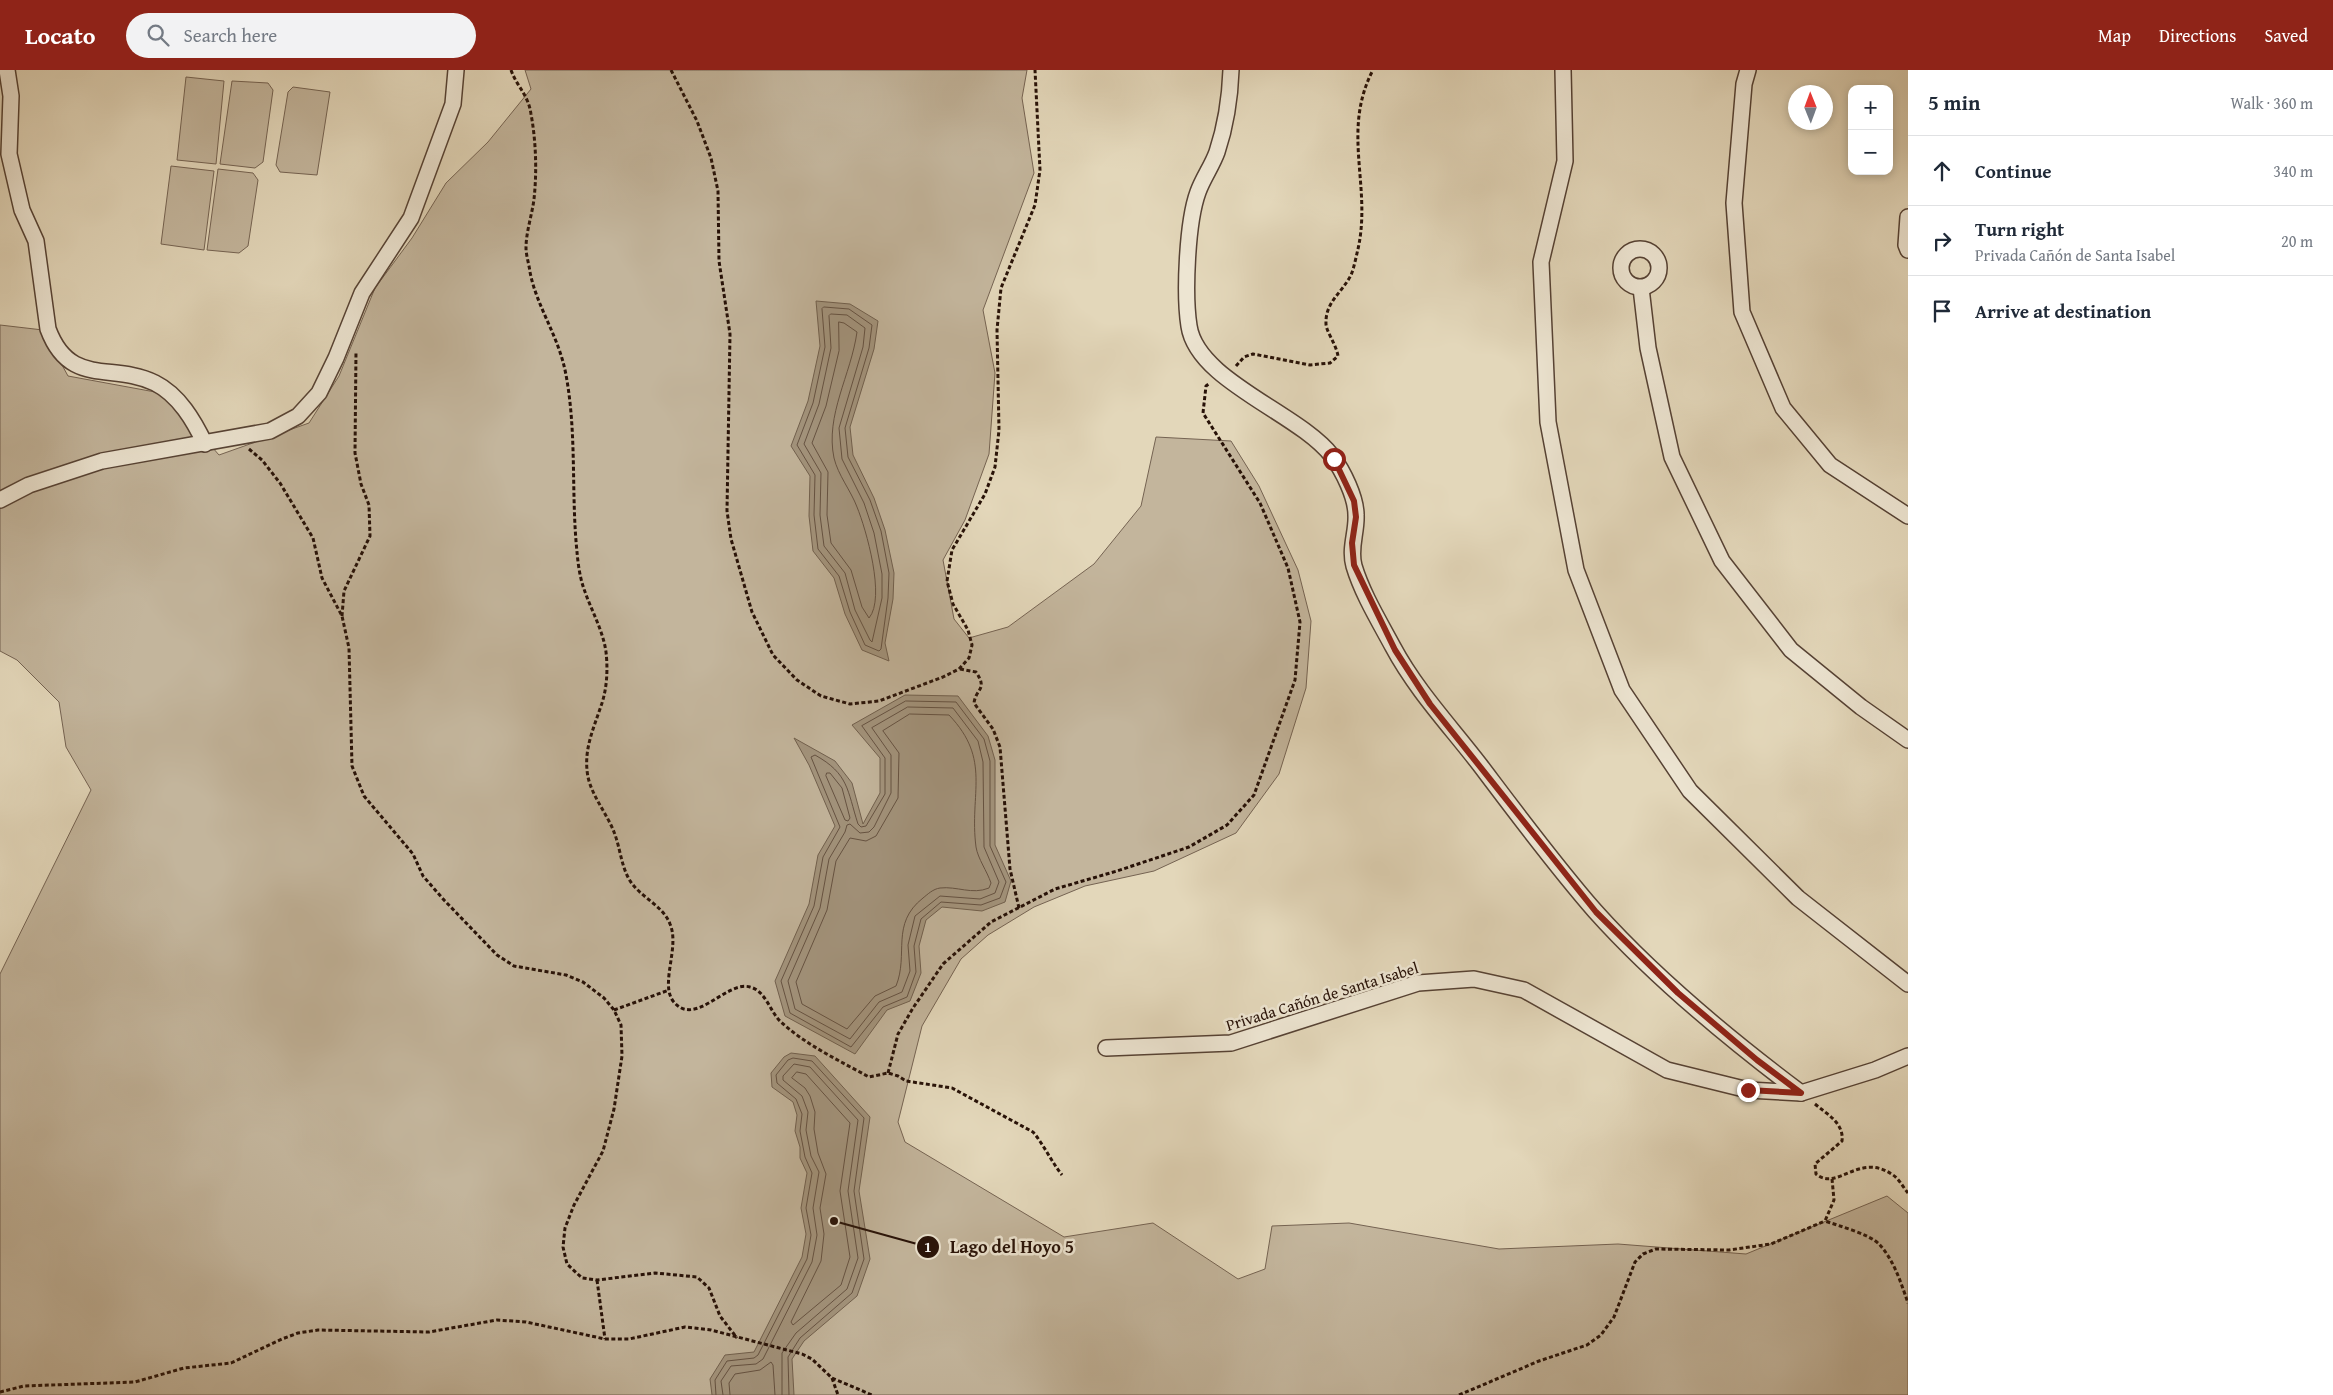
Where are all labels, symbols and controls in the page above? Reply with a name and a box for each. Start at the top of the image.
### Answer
search box [126,13,476,58]
text: Locato [25,18,96,53]
icon: search [144,21,172,49]
text: Search here [184,21,277,49]
text: Map [2098,22,2131,49]
text: Directions [2159,22,2236,49]
text: Saved [2264,22,2308,49]
north arrow [1788,85,1833,130]
map controls [1848,85,1893,175]
button: + [1848,85,1893,130]
text: 5 min [1928,87,1980,118]
text: Walk · 360 m [2230,91,2313,115]
button: − [1848,130,1893,175]
icon: ahead [1928,157,1956,185]
text: Continue [1975,157,2052,185]
text: 340 m [2273,159,2313,183]
text: Turn right [1975,215,2064,243]
icon: right [1928,227,1956,255]
text: 20 m [2281,229,2313,253]
text: Privada Cañón de Santa Isabel [1975,243,2175,267]
icon: arrive [1928,297,1956,325]
text: Arrive at destination [1975,297,2151,325]
route start [1323,448,1346,471]
street label: Privada Cañón de Santa Isabel [1223,955,1422,1037]
route end [1737,1079,1760,1102]
callout: Lago del Hoyo 5 [915,1231,1085,1264]
text: Lago del Hoyo 5 [950,1233,1074,1260]
text: 1 [924,1236,932,1257]

